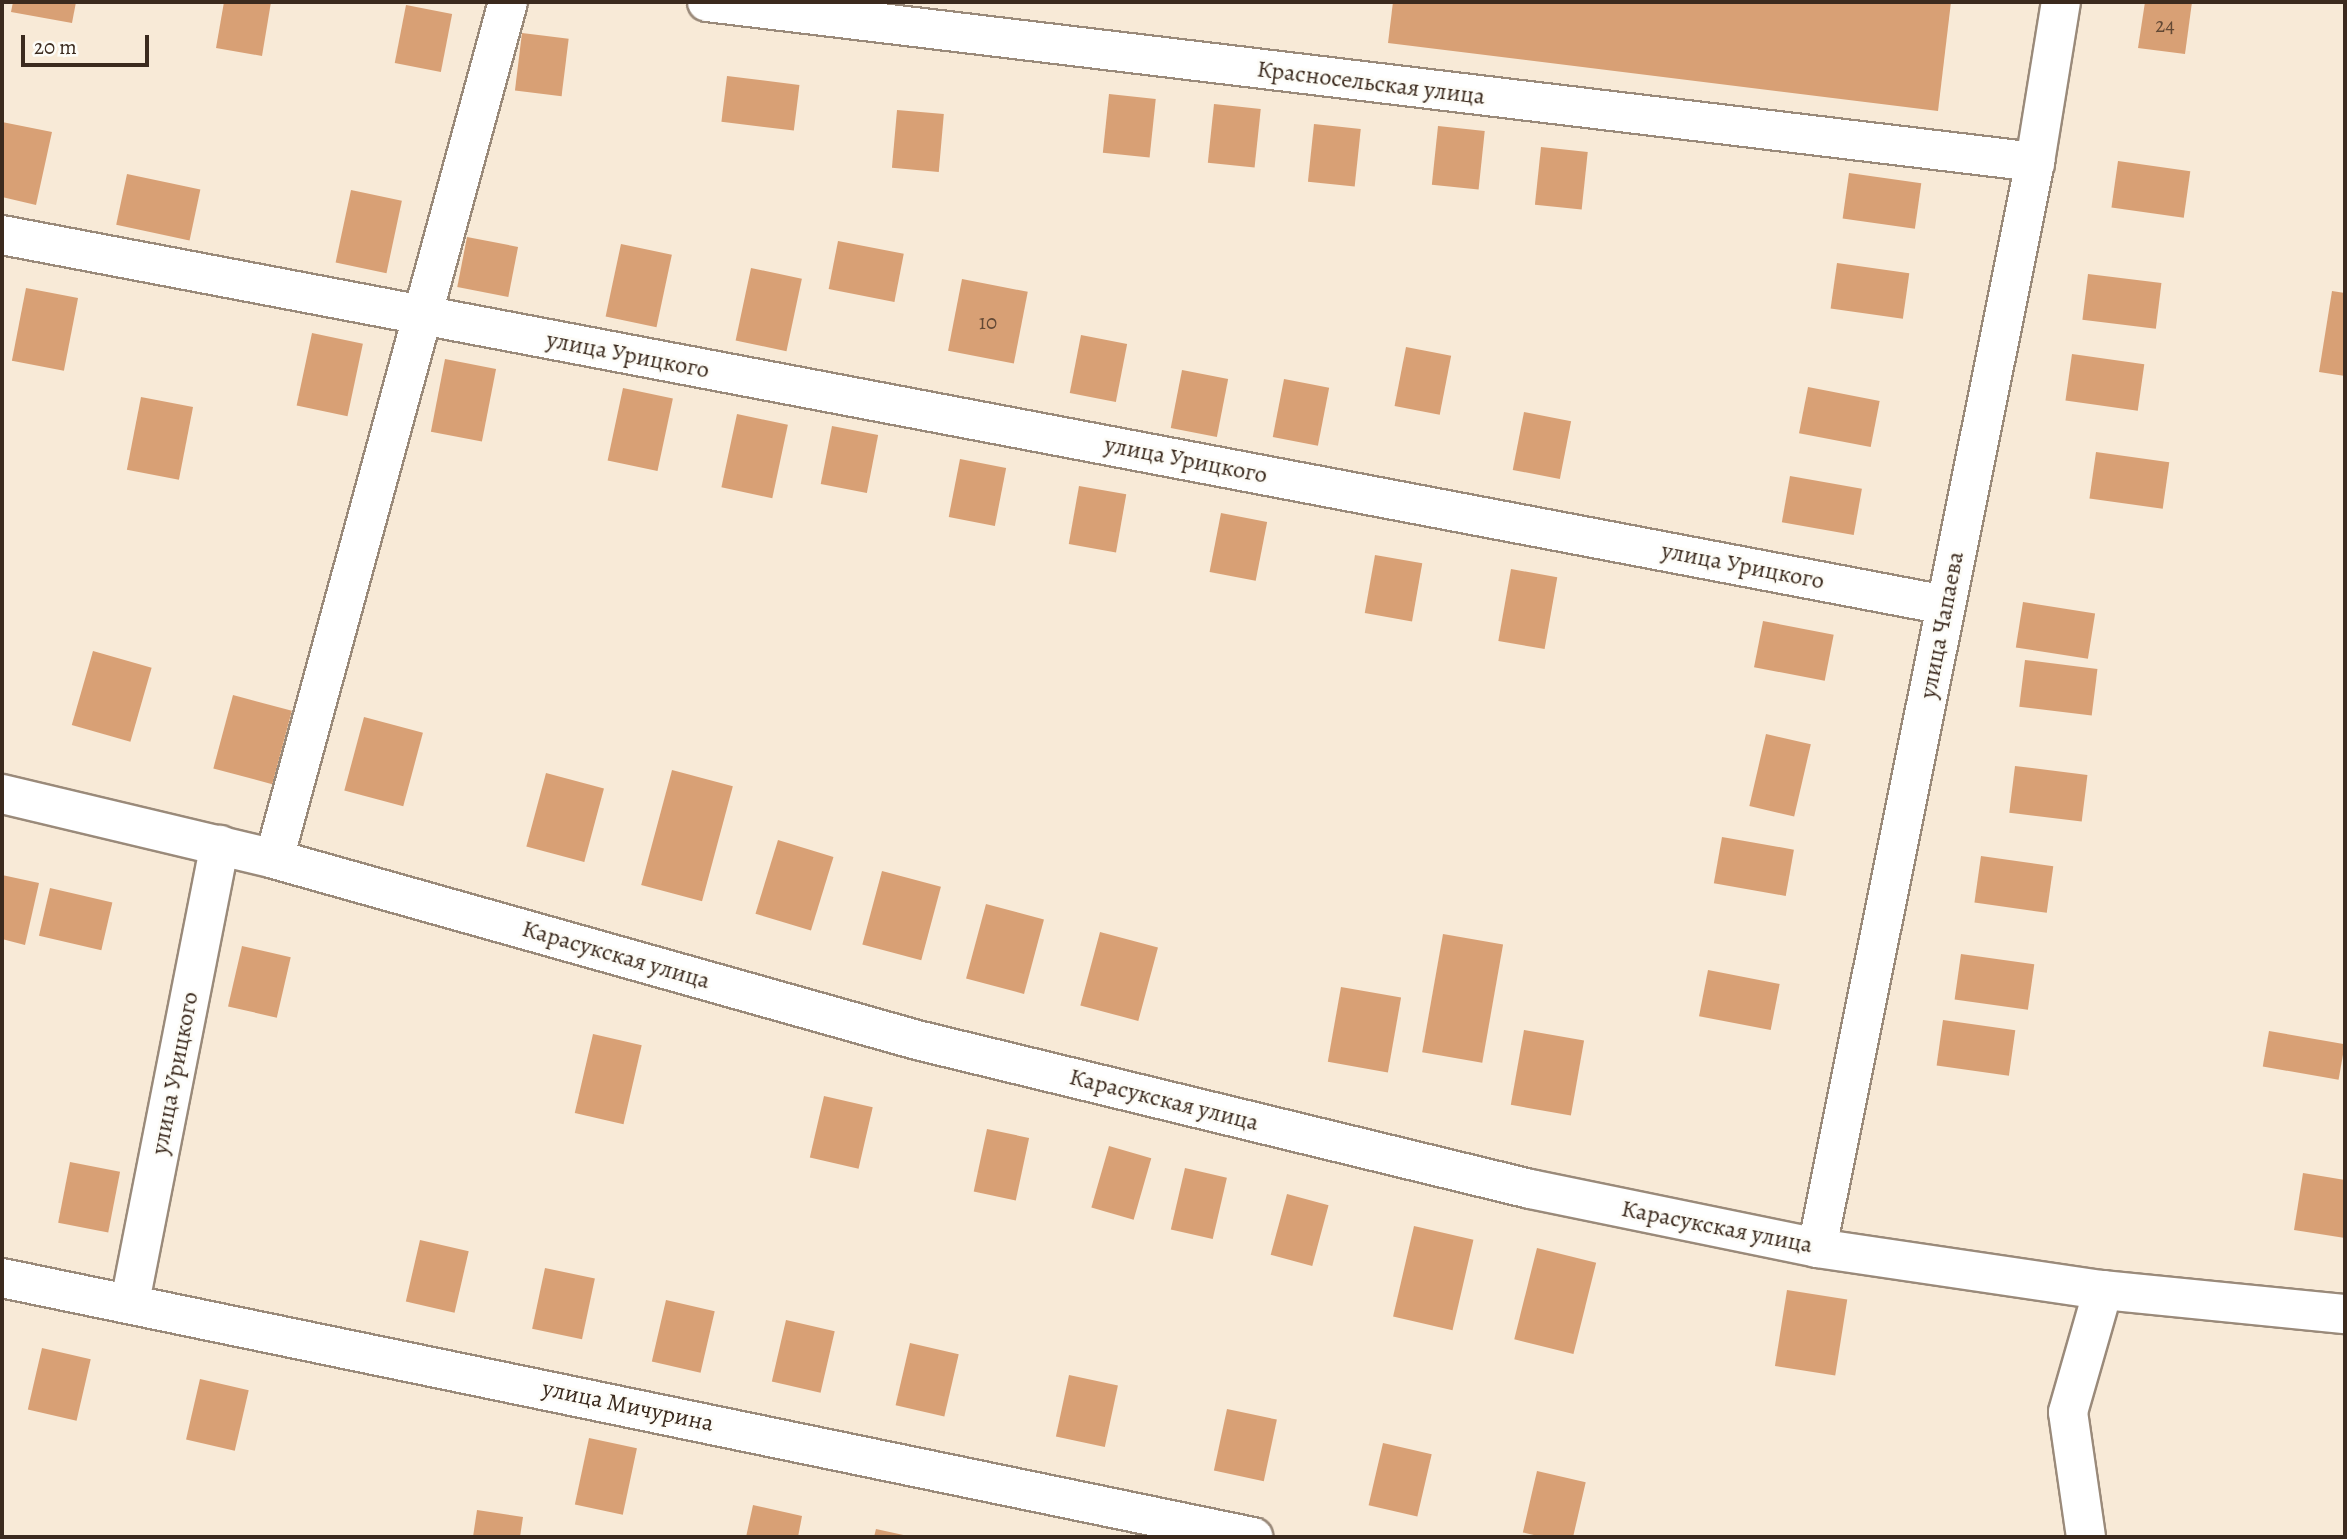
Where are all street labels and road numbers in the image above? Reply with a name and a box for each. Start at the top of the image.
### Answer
street label: Красносельская улица [1255,55,1487,111]
street label: улица Урицкого [544,325,712,385]
street label: улица Урицкого [1102,430,1270,490]
street label: улица Урицкого [1659,536,1827,596]
street label: улица Чапаева [1914,549,1970,701]
street label: Карасукская улица [519,914,713,996]
street label: улица Урицкого [145,989,205,1157]
street label: Карасукская улица [1066,1063,1262,1137]
street label: Карасукская улица [1619,1194,1815,1260]
street label: улица Мичурина [540,1374,716,1438]

